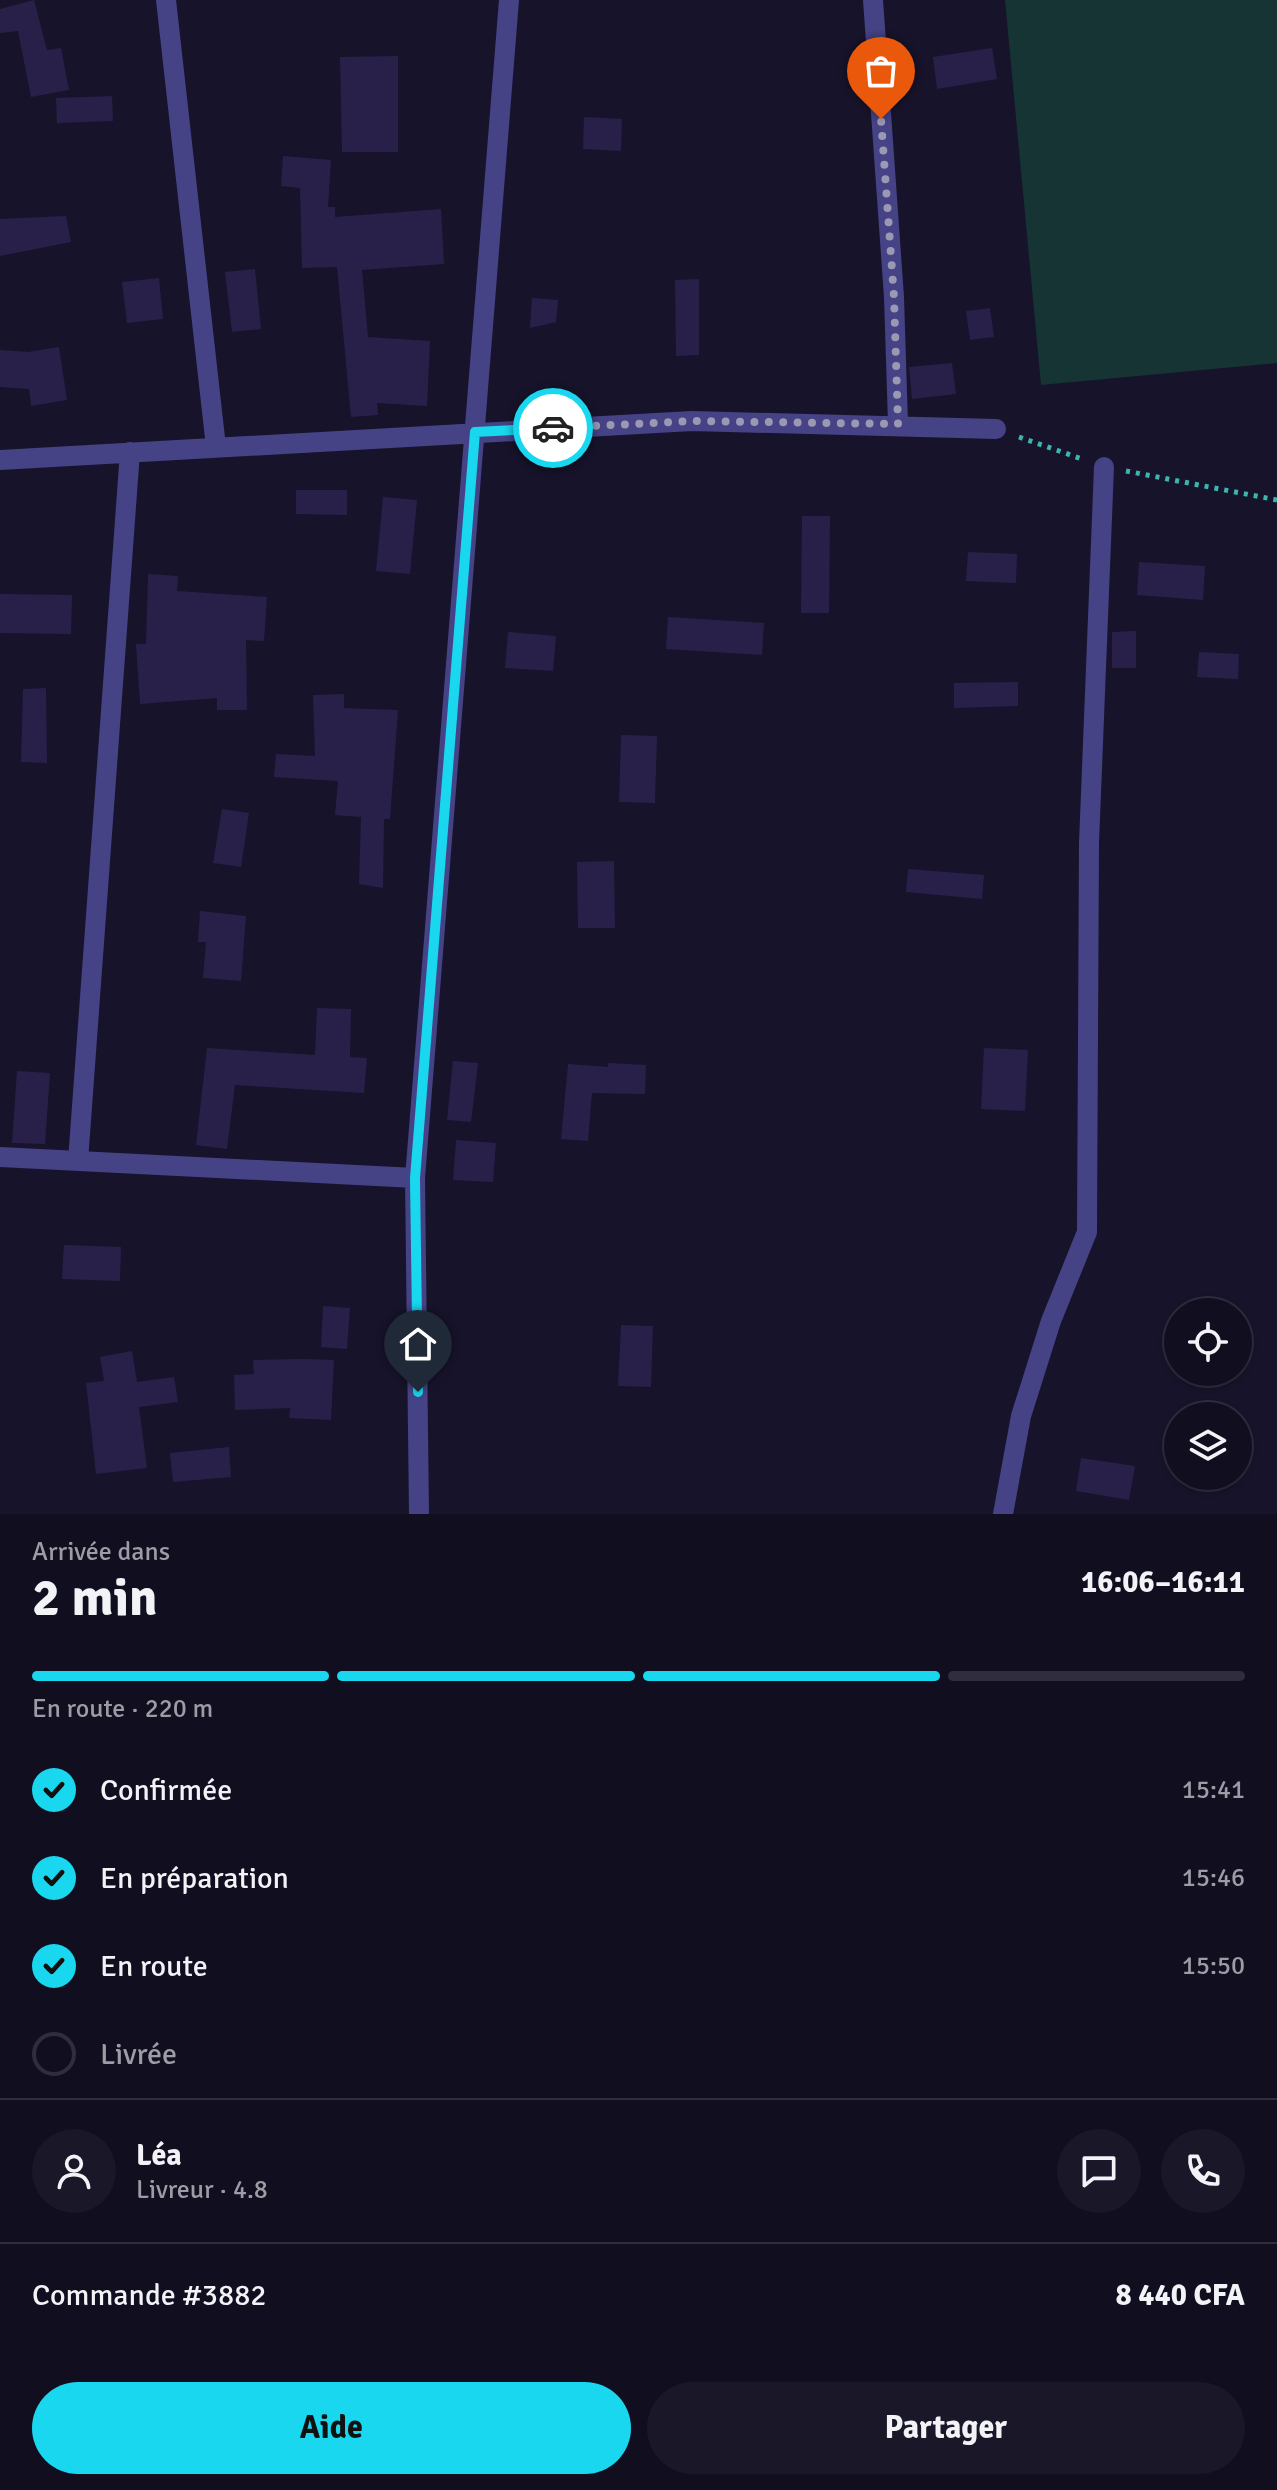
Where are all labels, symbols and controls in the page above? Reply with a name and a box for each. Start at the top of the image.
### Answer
pin [847,37,915,119]
icon: bag [859,49,903,93]
courier [513,388,593,468]
icon: car [531,406,575,450]
map controls [1164,1298,1252,1490]
button: locate [1164,1298,1252,1386]
pin [384,1310,452,1392]
icon: home [396,1322,440,1366]
button: layers [1164,1402,1252,1490]
text: Arrivée dans [32,1536,170,1568]
text: 16:06–16:11 [1081,1564,1245,1601]
text: 2 min [32,1566,158,1630]
text: En route · 220 m [32,1693,213,1725]
icon: check [32,1768,76,1812]
text: Confirmée [100,1772,232,1809]
text: 15:41 [1182,1774,1245,1806]
icon: check [32,1856,76,1900]
text: En préparation [100,1860,289,1897]
text: 15:46 [1182,1862,1245,1894]
icon: check [32,1944,76,1988]
text: En route [100,1948,208,1985]
text: 15:50 [1182,1950,1245,1982]
text: Livrée [100,2036,177,2073]
button: person [32,2129,116,2213]
button: chat [1057,2129,1141,2213]
button: phone [1161,2129,1245,2213]
text: Léa [136,2137,182,2174]
text: Livreur · 4.8 [136,2174,268,2206]
text: Commande #3882 [32,2277,267,2314]
text: 8 440 CFA [1115,2277,1245,2314]
button: Aide [32,2382,631,2474]
button: Partager [647,2382,1245,2474]

